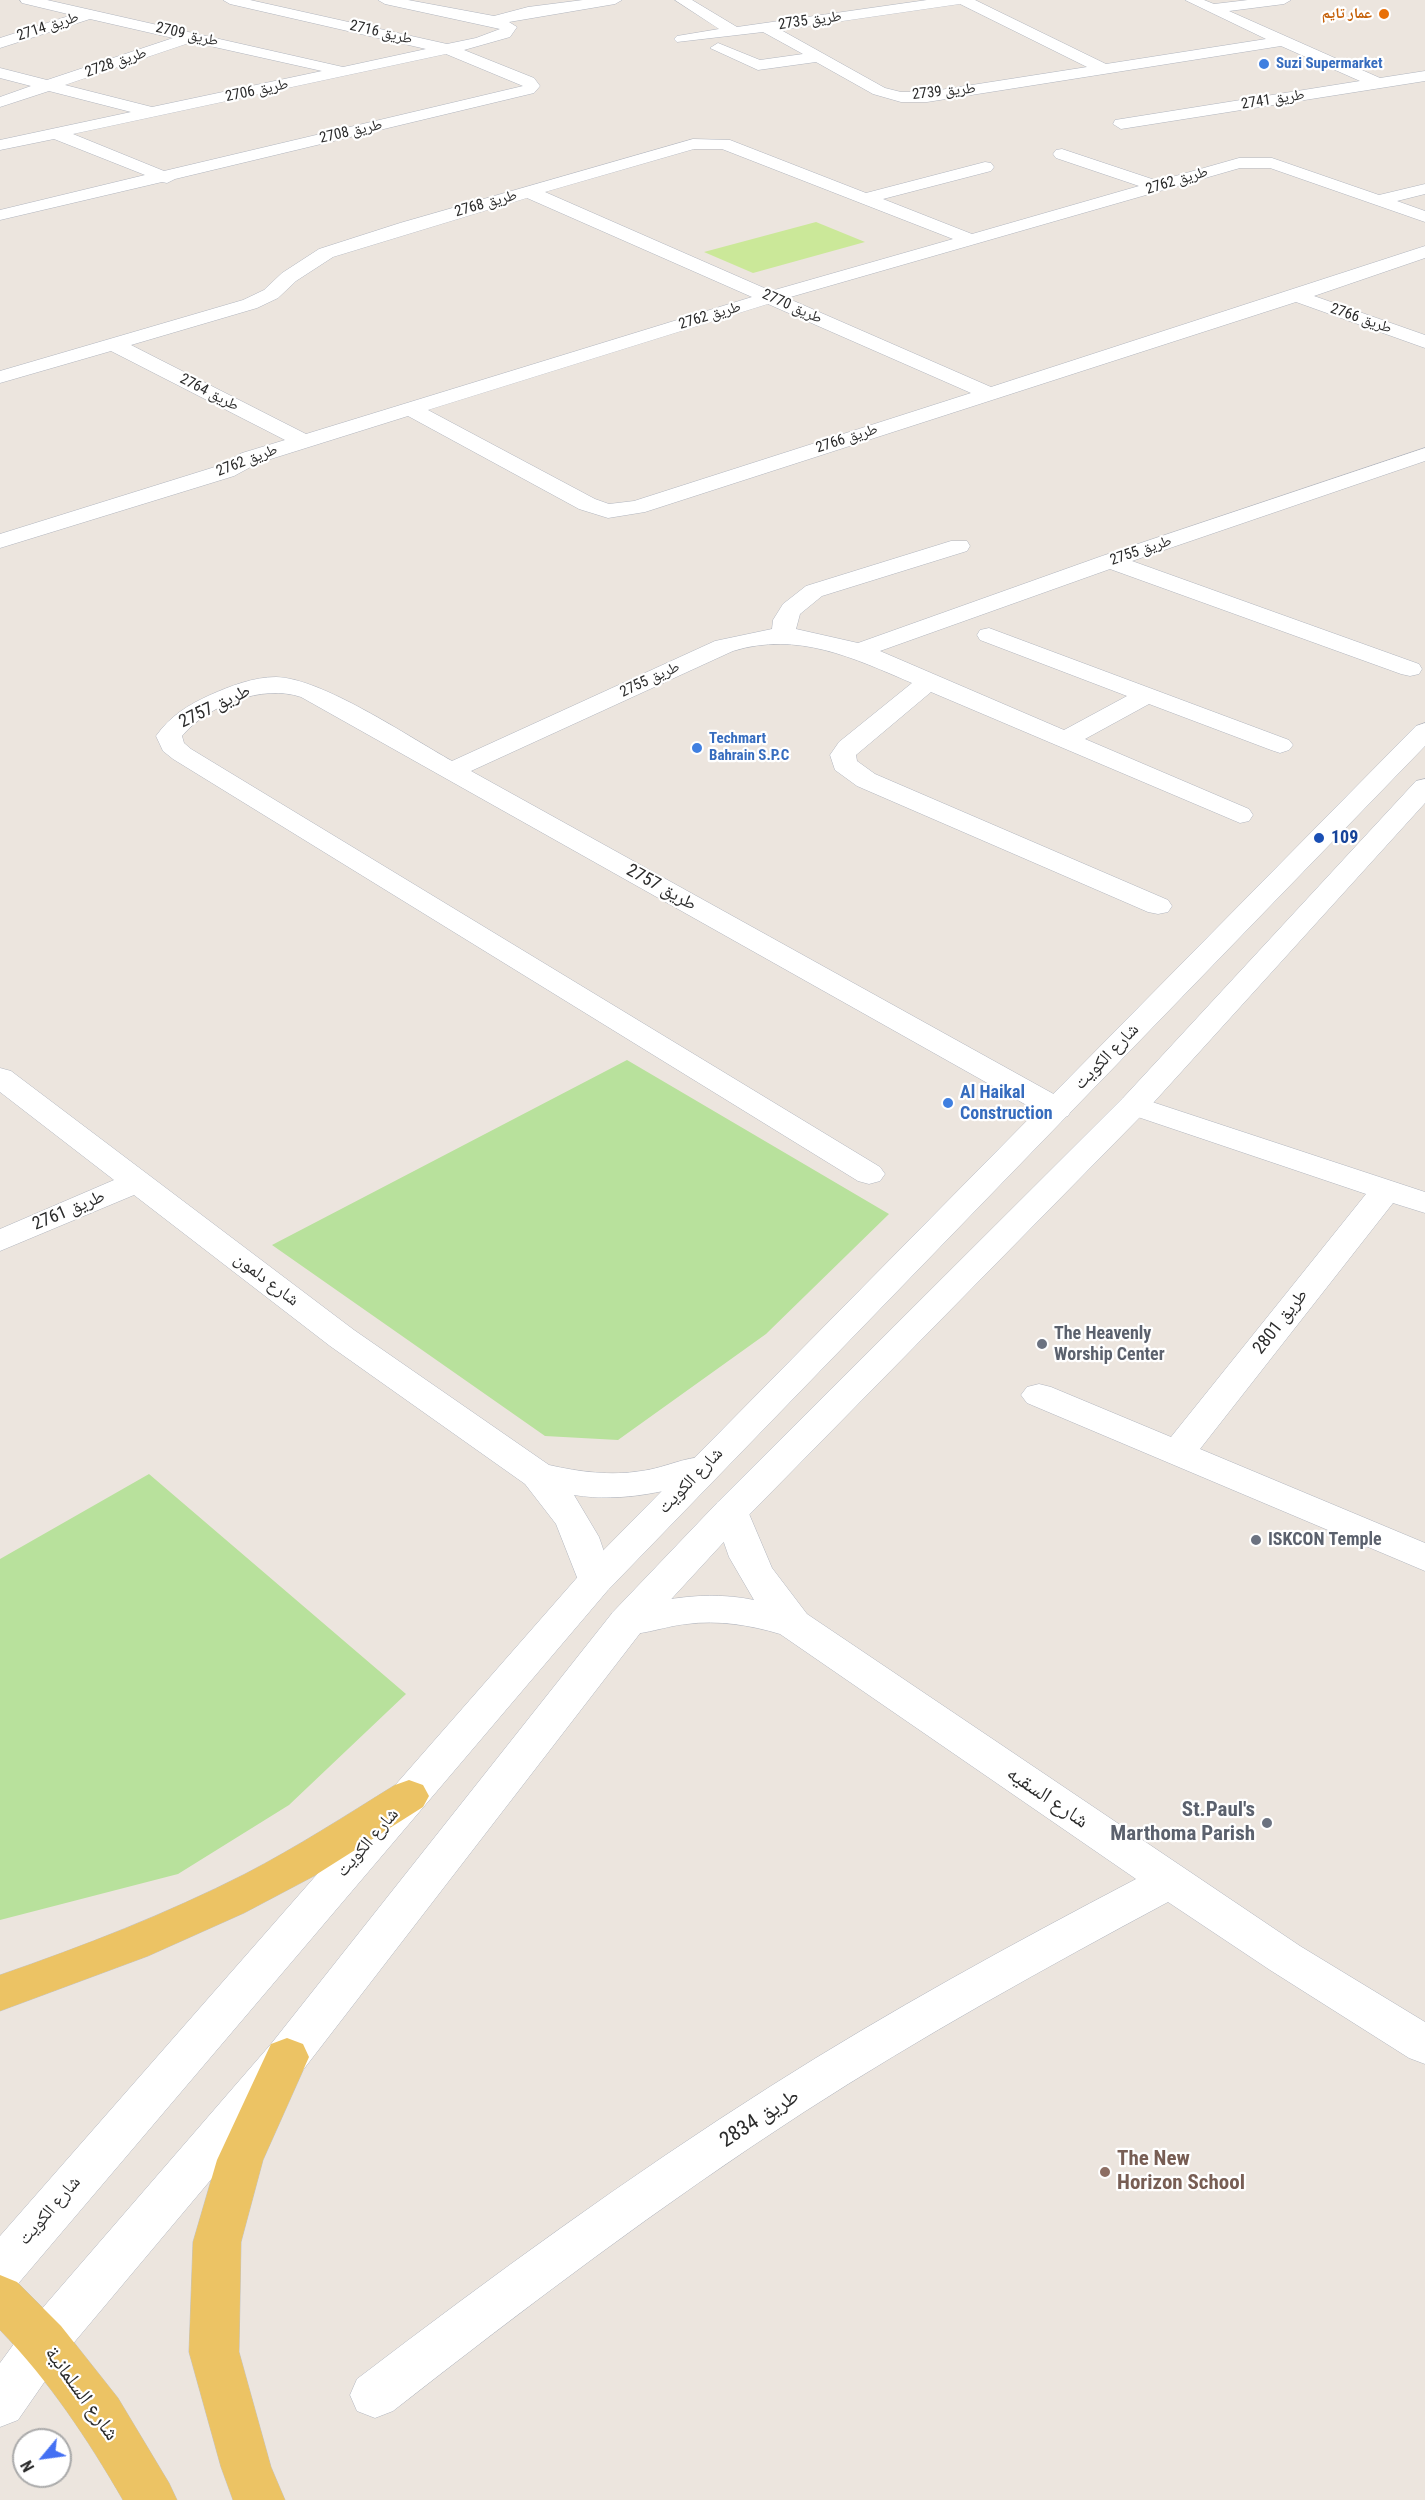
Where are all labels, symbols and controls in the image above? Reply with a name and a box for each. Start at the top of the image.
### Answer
place label: عمار تايم [1322,5,1372,23]
marker: عمار تايم [1377,7,1391,21]
street label: طريق 2735 [777,8,843,34]
street label: طريق 2714 [15,9,81,45]
street label: طريق 2716 [348,17,414,49]
street label: طريق 2709 [154,19,220,51]
street label: طريق 2728 [83,44,149,82]
place label: Suzi Supermarket [1276,55,1382,73]
marker: Suzi Supermarket [1257,57,1271,71]
street label: طريق 2706 [224,76,290,106]
street label: طريق 2739 [911,80,977,104]
street label: طريق 2741 [1240,86,1306,114]
street label: طريق 2708 [318,116,384,148]
street label: طريق 2762 [1144,163,1210,199]
street label: طريق 2768 [453,187,519,221]
street label: طريق 2770 [759,286,825,328]
street label: طريق 2762 [677,298,743,334]
street label: طريق 2766 [1328,300,1394,338]
street label: طريق 2764 [176,370,242,416]
street label: طريق 2766 [814,421,880,457]
street label: طريق 2762 [214,441,280,481]
street label: طريق 2755 [1108,532,1174,570]
street label: طريق 2755 [617,658,683,702]
street label: طريق 2757 [176,681,254,733]
place label: Techmart Bahrain S.P.C [709,730,789,765]
marker: Techmart Bahrain S.P.C [690,741,704,755]
place label: 109 [1331,827,1358,849]
marker: 109 [1312,831,1326,845]
street label: طريق 2757 [622,860,700,916]
street label: شارع الكويت [1070,1019,1144,1095]
place label: Al Haikal Construction [960,1082,1053,1124]
marker: Al Haikal Construction [941,1096,955,1110]
street label: طريق 2761 [30,1186,108,1236]
street label: شارع دلمون [229,1248,303,1312]
street label: طريق 2801 [1249,1285,1313,1359]
place label: The Heavenly Worship Center [1054,1323,1165,1366]
marker: The Heavenly Worship Center [1035,1337,1049,1351]
street label: شارع الكويت [654,1443,728,1519]
place label: ISKCON Temple [1268,1529,1382,1551]
marker: ISKCON Temple [1249,1533,1263,1547]
street label: شارع السقيه [1001,1761,1093,1835]
place label: St.Paul's Marthoma Parish [1110,1798,1255,1848]
street label: شارع الكويت [332,1804,404,1882]
marker: St.Paul's Marthoma Parish [1260,1816,1274,1830]
street label: طريق 2834 [716,2084,804,2154]
place label: The New Horizon School [1117,2147,1245,2197]
marker: The New Horizon School [1098,2165,1112,2179]
street label: شارع الكويت [14,2172,86,2250]
street label: شارع السلمانية [38,2342,124,2446]
north arrow [12,2428,72,2488]
text: N [17,2457,38,2475]

